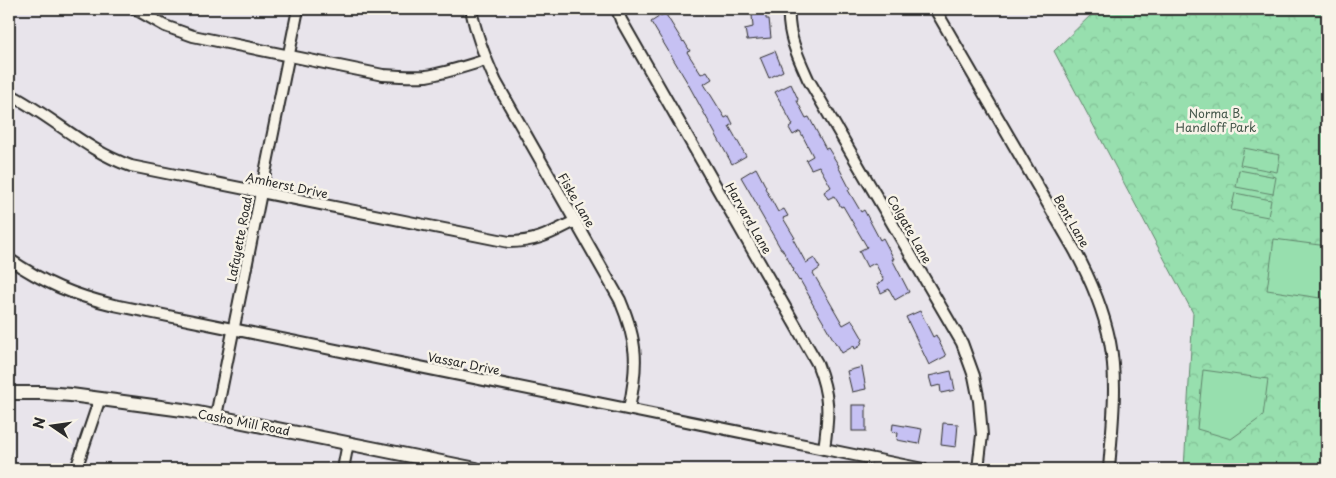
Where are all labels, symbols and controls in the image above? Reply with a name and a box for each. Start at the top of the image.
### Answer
park label: Norma B. Handloff Park [1176,104,1256,136]
street label: Amherst Drive [244,168,330,202]
street label: Fiske Lane [554,169,600,231]
street label: Harvard Lane [721,179,777,257]
street label: Colgate Lane [883,191,937,267]
street label: Bent Lane [1050,191,1094,251]
street label: Lafayette Road [222,195,256,283]
street label: Vassar Drive [426,347,502,379]
north arrow [28,400,78,450]
street label: Casho Mill Road [196,404,292,440]
text: N [27,415,50,431]

